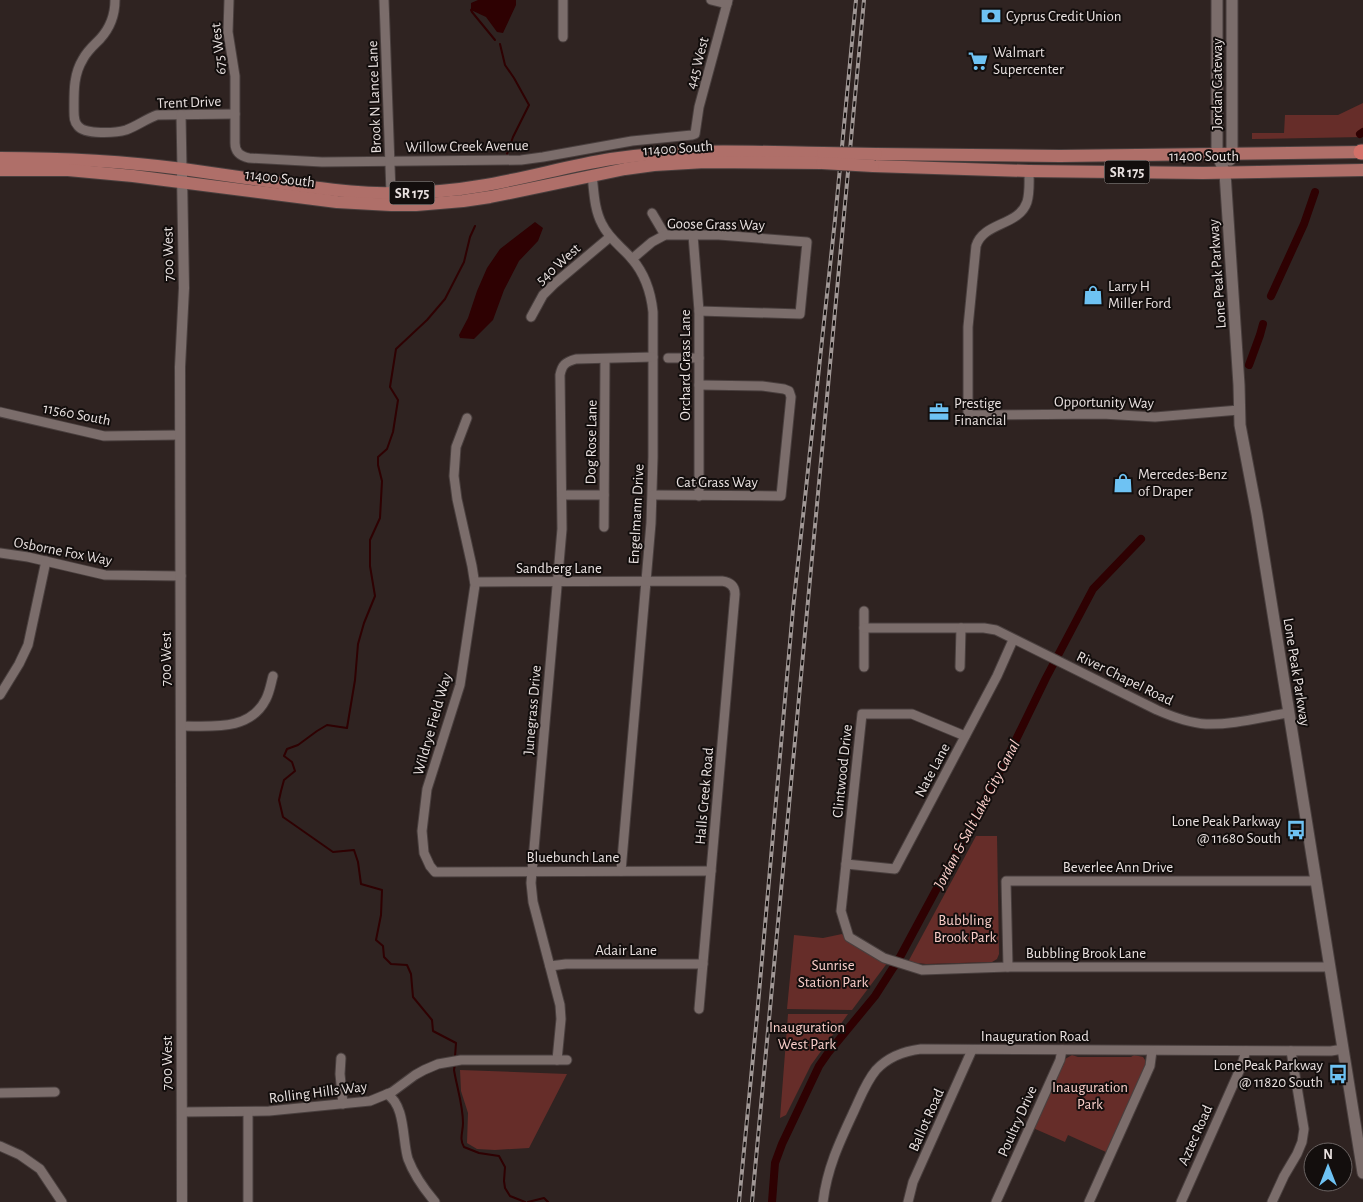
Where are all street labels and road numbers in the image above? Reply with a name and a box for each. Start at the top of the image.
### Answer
street label: 675 West [208,22,229,76]
street label: 445 West [683,35,712,91]
street label: Jordan Gateway [1210,38,1225,130]
street label: Brook N Lance Lane [365,40,384,154]
street label: Trent Drive [157,94,222,111]
street label: Willow Creek Avenue [405,138,529,155]
street label: 11400 South [642,139,714,158]
street label: 11400 South [1169,149,1239,164]
road number: SR 175 [1104,160,1150,183]
street label: 11400 South [244,167,316,190]
road number: SR 175 [390,182,434,204]
street label: Goose Grass Way [667,216,766,233]
street label: Lone Peak Parkway [1206,218,1229,329]
street label: 700 West [161,226,176,281]
street label: 540 West [533,241,584,288]
street label: Orchard Grass Lane [678,309,693,421]
street label: Opportunity Way [1054,394,1155,411]
street label: Dog Rose Lane [583,400,600,484]
street label: 11560 South [42,401,112,428]
street label: Engelmann Drive [626,463,647,565]
street label: Cat Grass Way [676,475,758,490]
street label: Osborne Fox Way [12,535,114,568]
street label: Sandberg Lane [516,561,602,576]
street label: Lone Peak Parkway [1281,617,1313,728]
street label: 700 West [159,632,174,686]
street label: River Chapel Road [1074,649,1176,708]
street label: Junegrass Drive [521,664,544,756]
street label: Wildrye Field Way [411,671,454,777]
street label: Clintwood Drive [830,724,855,818]
street label: Nate Lane [912,741,953,800]
street label: Halls Creek Road [693,747,716,845]
street label: Bluebunch Lane [527,850,620,865]
street label: Beverlee Ann Drive [1063,860,1173,875]
street label: Adair Lane [595,943,657,958]
street label: Bubbling Brook Lane [1026,946,1146,961]
street label: Inauguration Road [981,1029,1089,1044]
street label: 700 West [160,1036,175,1090]
street label: Rolling Hills Way [268,1079,369,1106]
street label: Poultry Drive [995,1083,1040,1159]
street label: Ballot Road [906,1086,947,1154]
street label: Aztec Road [1176,1103,1216,1168]

